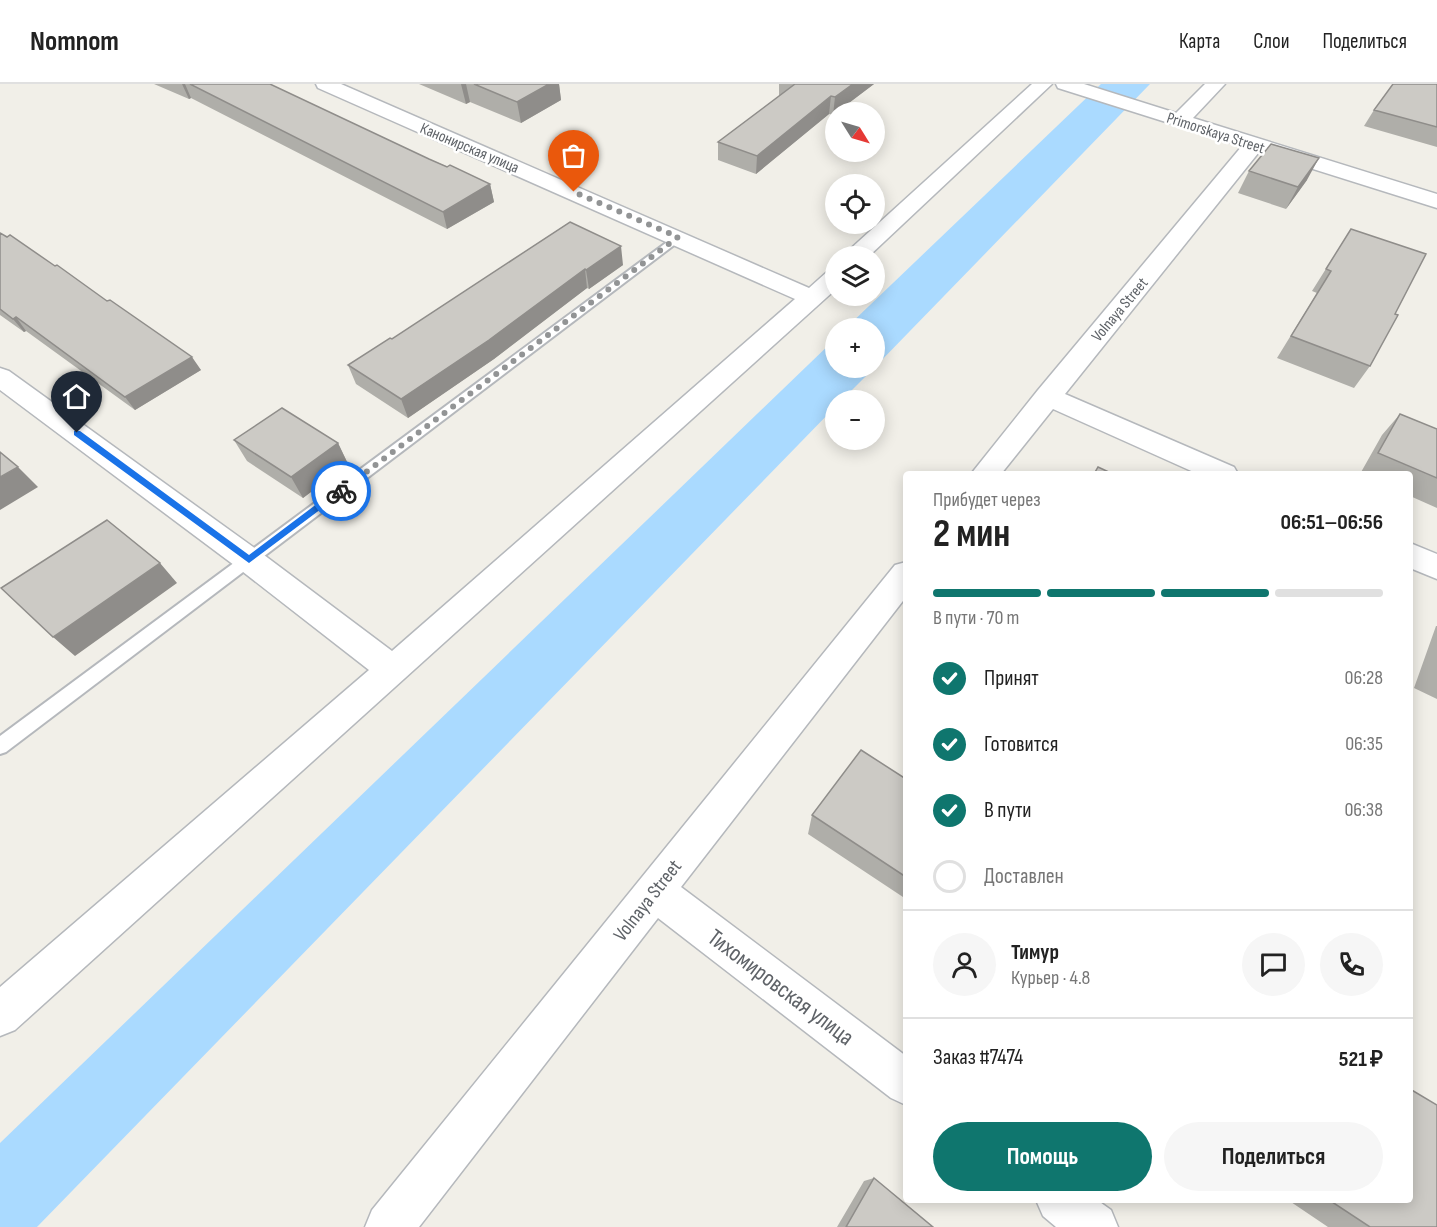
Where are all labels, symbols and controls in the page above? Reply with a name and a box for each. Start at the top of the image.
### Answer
text: Nomnom [30,25,119,58]
text: Карта [1179,29,1220,54]
text: Слои [1253,29,1289,54]
text: Поделиться [1322,29,1407,54]
north arrow [825,102,885,162]
map controls [825,102,885,450]
street label: Primorskaya Street [1164,109,1267,158]
street label: Канонирская улица [417,119,522,178]
pin [548,130,599,192]
icon: bag [557,139,590,172]
button: locate [825,174,885,234]
button: layers [825,246,885,306]
street label: Volnaya Street [1088,274,1152,346]
button: + [825,318,885,378]
pin [51,371,102,433]
icon: home [60,380,93,413]
button: − [825,390,885,450]
courier [311,461,371,521]
icon: bike [325,475,358,508]
text: Прибудет через [933,488,1041,512]
text: 06:51–06:56 [1280,509,1383,536]
text: 2 мин [933,511,1010,558]
text: В пути · 70 m [933,606,1019,630]
icon: check [933,662,966,695]
text: Принят [984,665,1039,692]
text: 06:28 [1345,666,1383,690]
icon: check [933,728,966,761]
text: Готовится [984,731,1058,758]
text: 06:35 [1345,732,1383,756]
icon: check [933,794,966,827]
text: В пути [984,797,1032,824]
text: 06:38 [1344,798,1383,822]
street label: Volnaya Street [608,855,687,946]
text: Доставлен [984,863,1064,890]
street label: Тихомировская улица [702,923,860,1052]
button: person [933,933,996,996]
button: chat [1242,933,1305,996]
button: phone [1320,933,1383,996]
text: Тимур [1011,939,1059,966]
text: Курьер · 4.8 [1011,966,1090,990]
text: Заказ #7474 [933,1044,1023,1071]
text: 521 ₽ [1339,1046,1383,1073]
button: Помощь [933,1122,1152,1191]
button: Поделиться [1164,1122,1383,1191]

